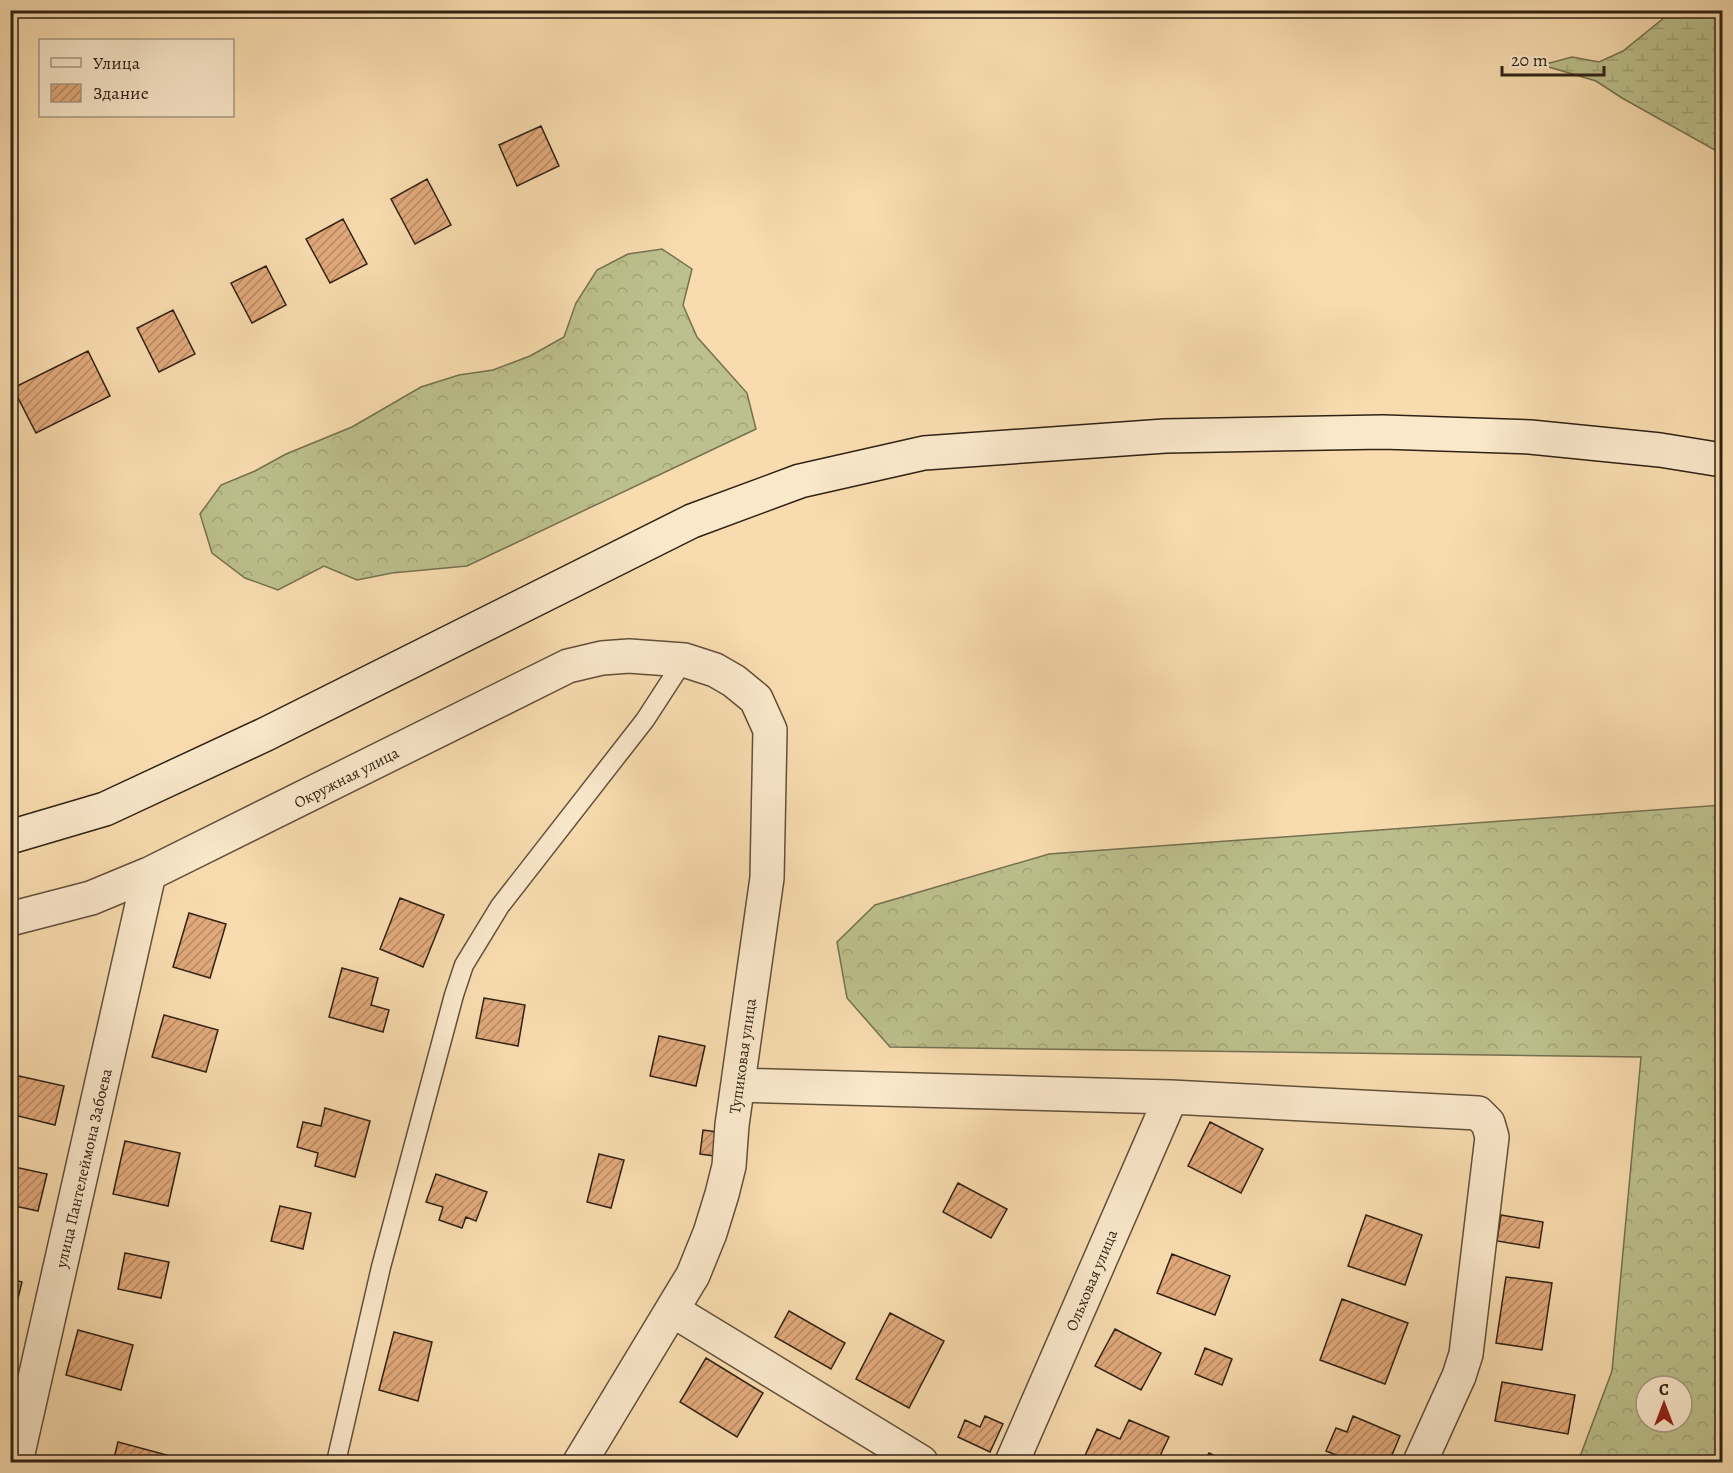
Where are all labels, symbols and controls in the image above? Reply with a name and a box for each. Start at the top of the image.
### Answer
legend [39,39,234,117]
scale bar [1502,39,1604,77]
text: 20 m [1511,48,1548,72]
text: Улица [93,51,141,75]
text: Здание [93,81,149,105]
street label: Окружная улица [290,742,403,814]
street label: Тупиковая улица [724,996,762,1115]
street label: улица Пантелеймона Забоева [50,1066,118,1271]
street label: Ольховая улица [1061,1226,1123,1335]
north arrow [1634,1374,1694,1434]
text: С [1659,1379,1669,1401]

